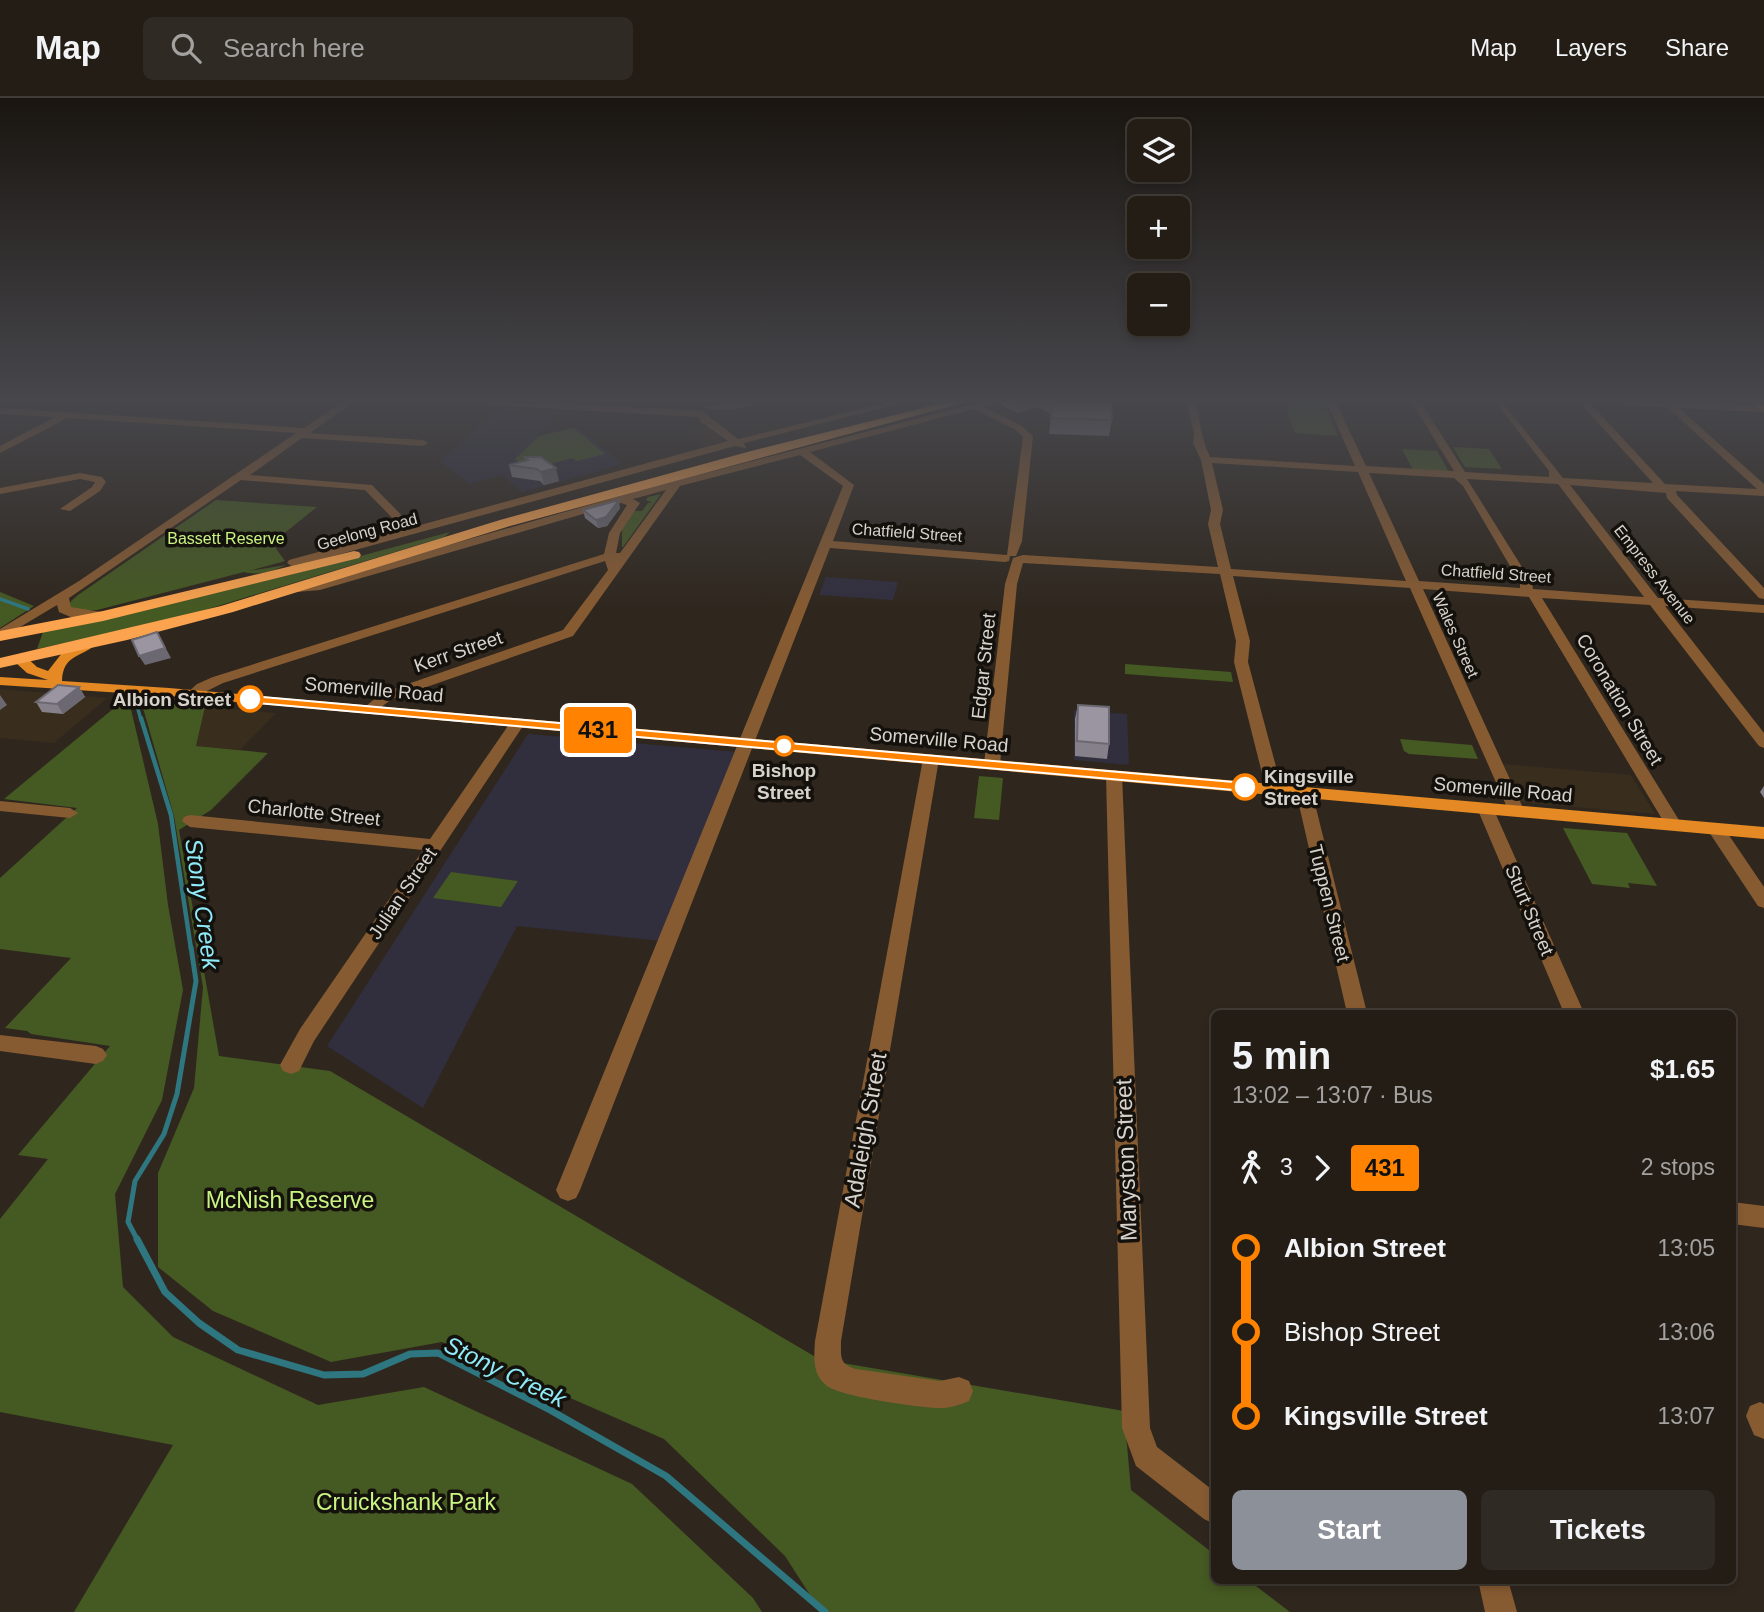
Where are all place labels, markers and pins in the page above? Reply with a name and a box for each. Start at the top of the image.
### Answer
marker: Albion Street [237,686,263,712]
place label: Albion Street [113,689,232,710]
marker: Bishop Street [774,736,794,756]
place label: Bishop Street [752,760,816,803]
place label: Kingsville Street [1264,766,1354,809]
marker: Kingsville Street [1232,774,1258,800]

